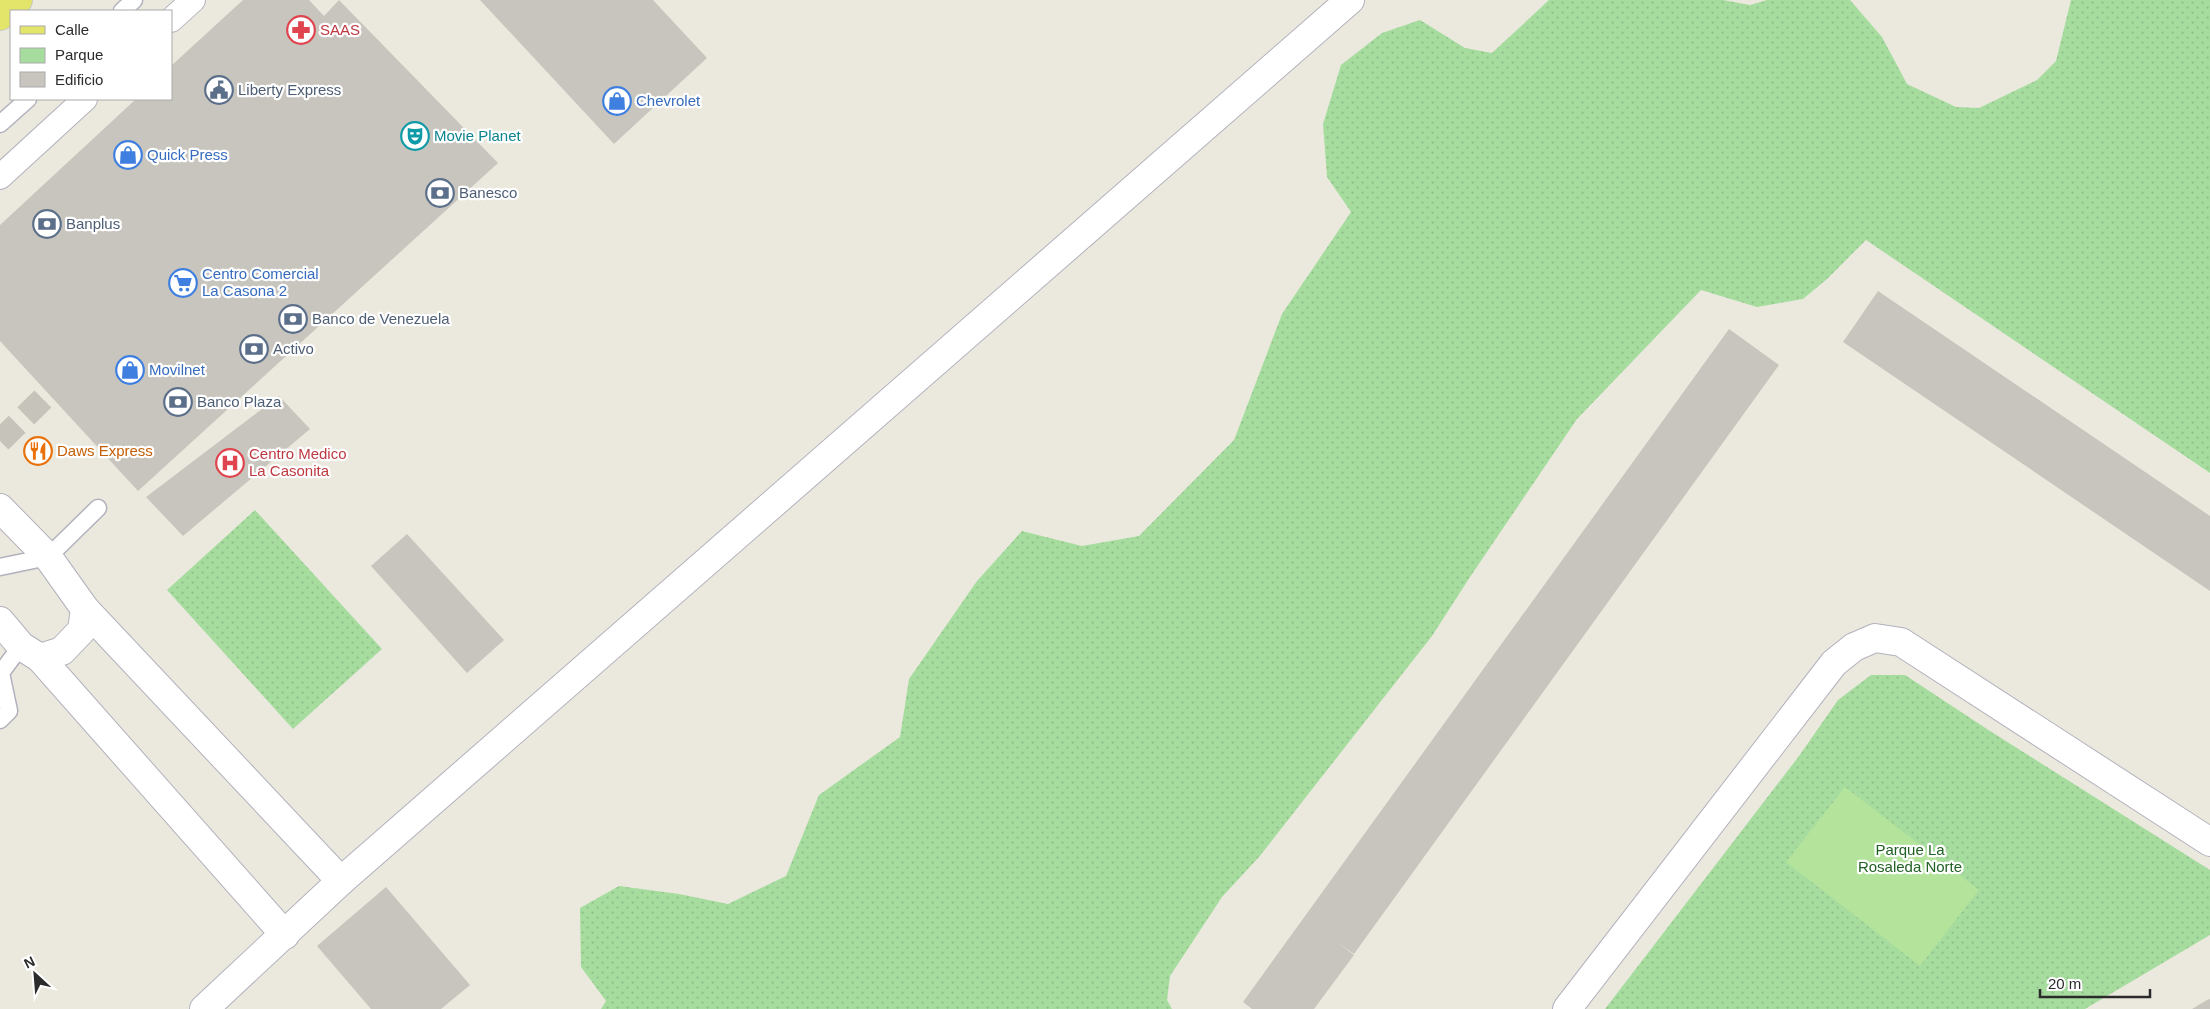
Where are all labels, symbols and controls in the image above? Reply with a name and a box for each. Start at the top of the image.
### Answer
legend [10,10,172,100]
pharmacy icon: SAAS [286,15,316,45]
text: Calle [55,21,89,38]
place label: SAAS [320,21,360,38]
text: Parque [55,46,103,63]
text: Edificio [55,71,103,88]
public building icon: Liberty Express [204,75,234,105]
place label: Liberty Express [238,81,341,98]
shop icon: Chevrolet [602,86,632,116]
place label: Chevrolet [636,92,701,109]
theatre icon: Movie Planet [400,121,430,151]
place label: Movie Planet [434,127,522,144]
shop icon: Quick Press [113,140,143,170]
place label: Quick Press [147,146,228,163]
bank icon: Banesco [425,178,455,208]
place label: Banesco [459,184,517,201]
bank icon: Banplus [32,209,62,239]
place label: Banplus [66,215,120,232]
place label: Centro Comercial La Casona 2 [202,265,319,299]
supermarket icon: Centro Comercial La Casona 2 [168,268,198,298]
bank icon: Banco de Venezuela [278,304,308,334]
place label: Banco de Venezuela [312,310,450,327]
bank icon: Activo [239,334,269,364]
place label: Activo [273,340,314,357]
shop icon: Movilnet [115,355,145,385]
place label: Movilnet [149,361,206,378]
bank icon: Banco Plaza [163,387,193,417]
place label: Banco Plaza [197,393,282,410]
restaurant icon: Daws Express [23,436,53,466]
place label: Daws Express [57,442,153,459]
place label: Centro Medico La Casonita [249,445,347,479]
hospital icon: Centro Medico La Casonita [215,448,245,478]
park label: Parque La Rosaleda Norte [1858,841,1962,875]
north arrow [10,949,60,999]
text: N [21,953,37,972]
scale bar [2040,966,2150,998]
text: 20 m [2048,975,2081,992]

